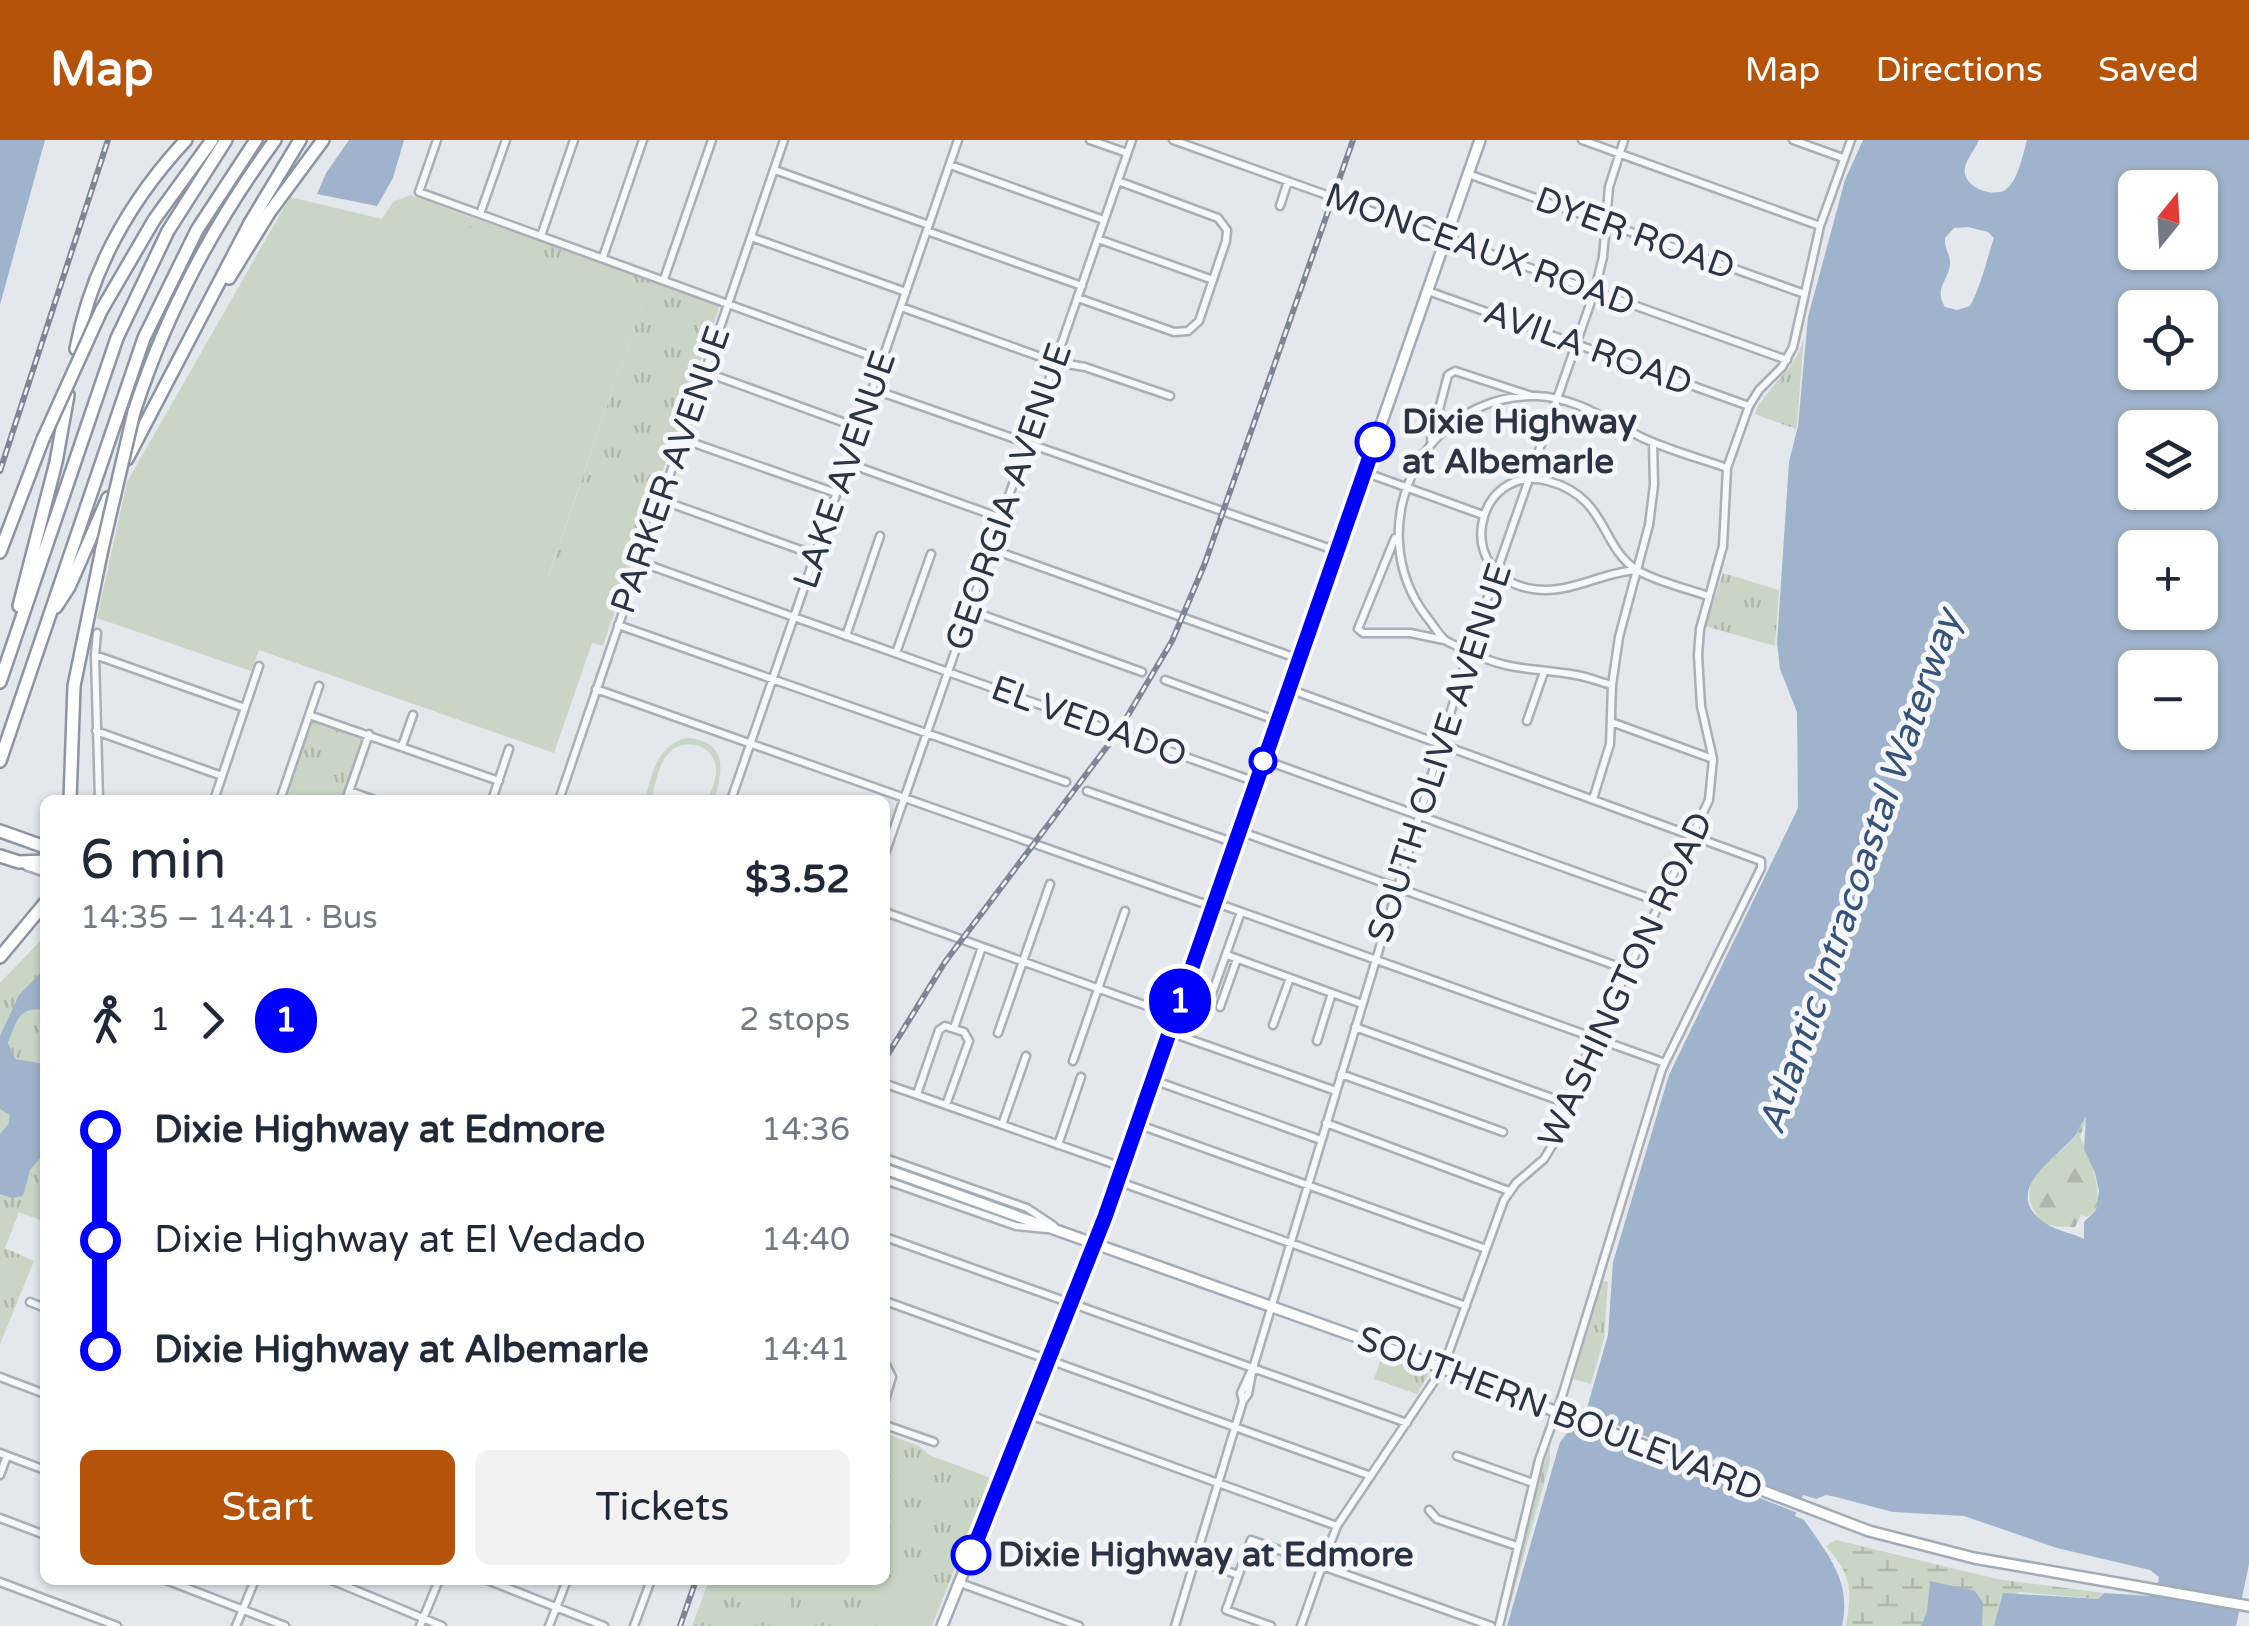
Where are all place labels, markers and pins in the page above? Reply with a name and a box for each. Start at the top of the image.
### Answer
place label: Dixie Highway at Albemarle [1402,401,1637,483]
marker: Dixie Highway at Albemarle [1356,423,1394,461]
unlabelled marker [1250,748,1276,774]
place label: Dixie Highway at Edmore [998,1534,1414,1576]
marker: Dixie Highway at Edmore [952,1536,990,1574]

